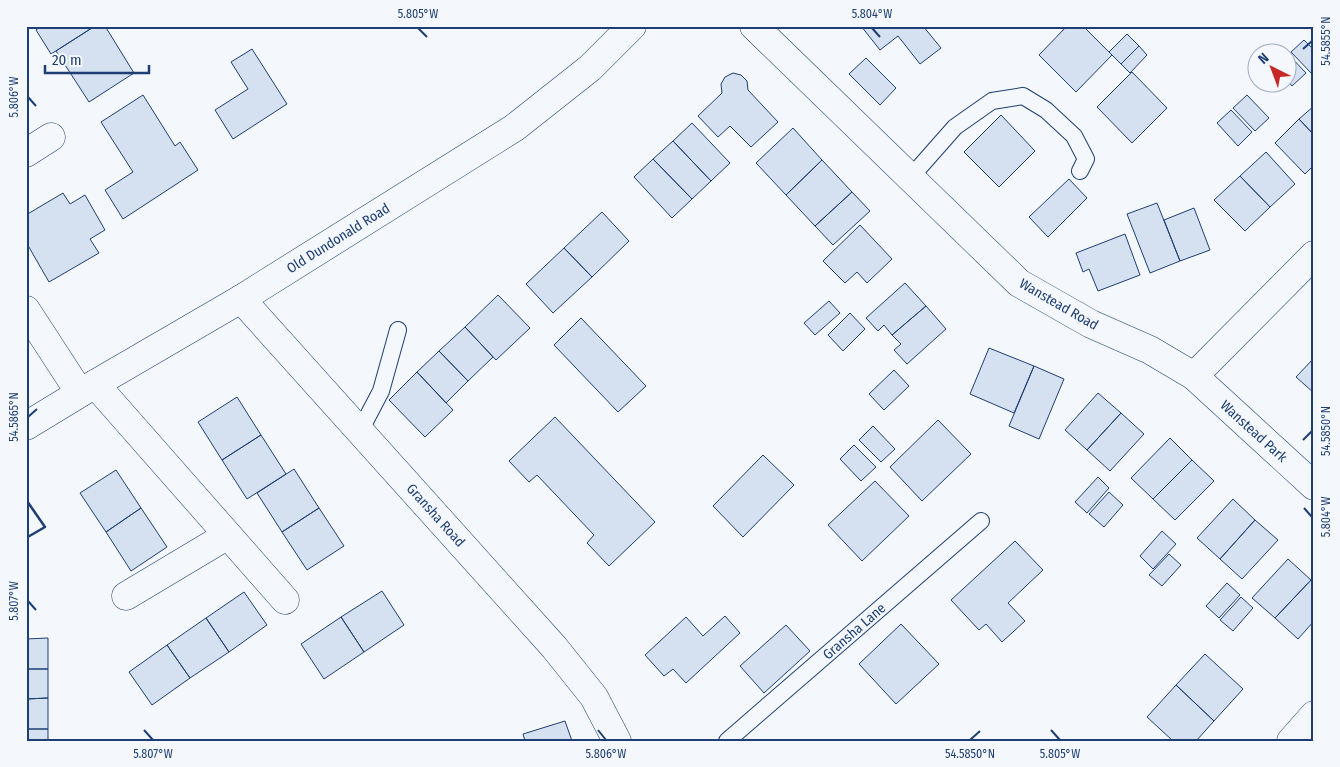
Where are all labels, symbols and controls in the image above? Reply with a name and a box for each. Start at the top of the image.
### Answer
text: 5.805°W [398,7,438,21]
text: 5.804°W [852,7,892,21]
text: 54.5855°N [1319,16,1333,66]
scale bar [45,42,149,74]
north arrow [1248,42,1298,92]
text: N [1255,50,1272,68]
text: 20 m [52,51,82,69]
text: 5.806°W [7,77,21,117]
street label: Old Dundonald Road [284,200,393,277]
street label: Wanstead Road [1016,275,1101,334]
text: 54.5865°N [7,392,21,442]
street label: Wanstead Park [1217,397,1291,466]
text: 54.5850°N [1319,406,1333,456]
street label: Gransha Road [403,480,468,550]
text: 5.804°W [1319,497,1333,537]
text: 5.807°W [7,581,21,621]
street label: Gransha Lane [820,599,889,663]
text: 5.807°W [133,747,173,761]
text: 5.806°W [586,747,626,761]
text: 54.5850°N [945,747,995,761]
text: 5.805°W [1040,747,1080,761]

